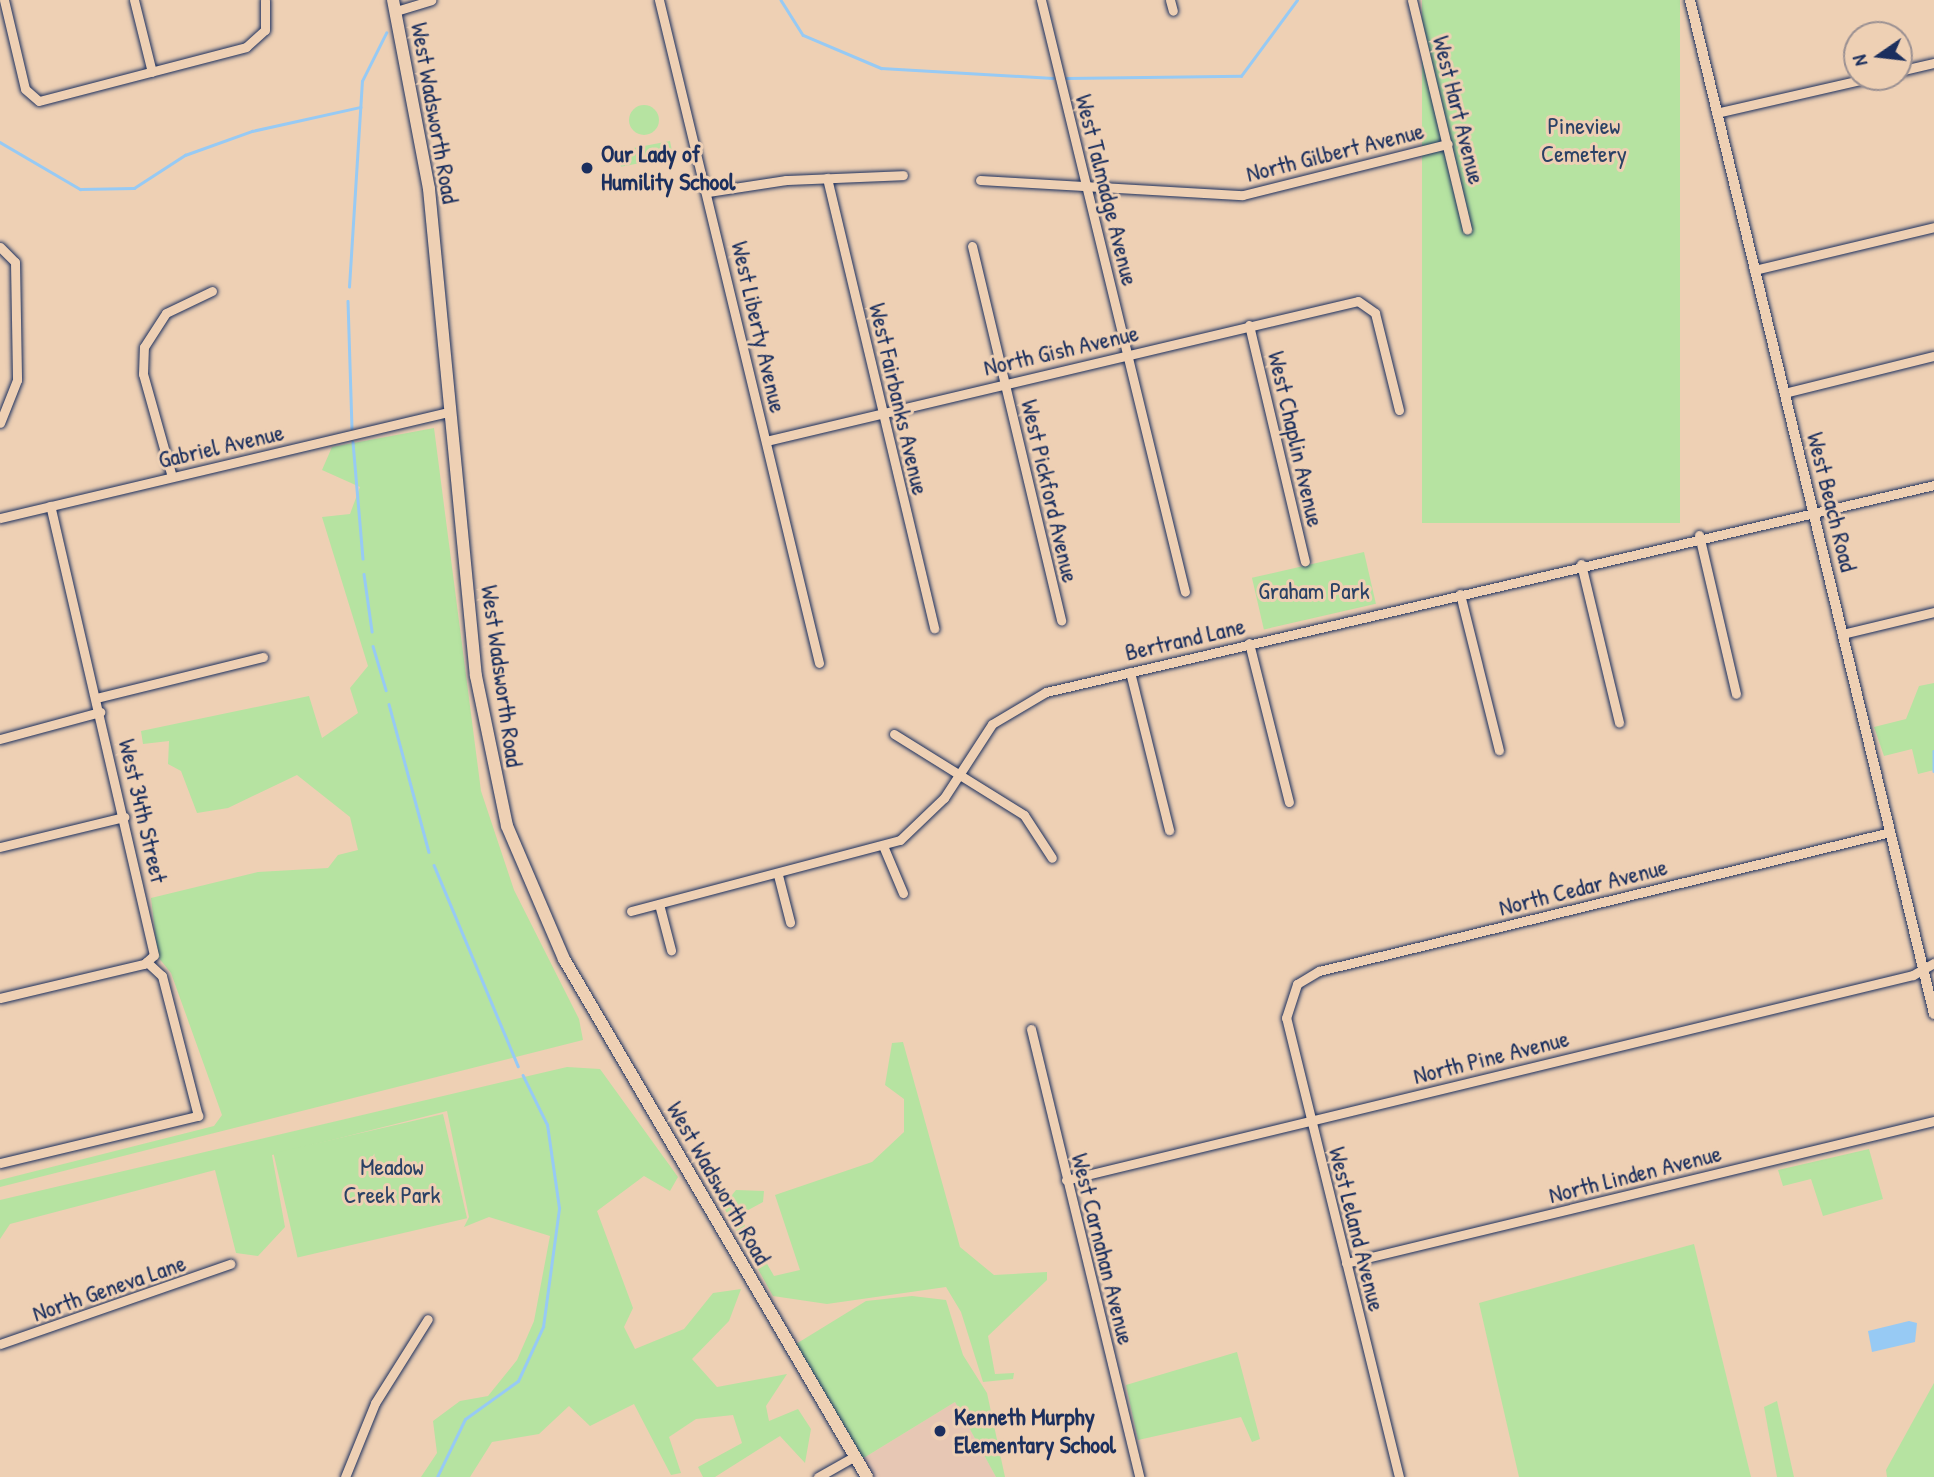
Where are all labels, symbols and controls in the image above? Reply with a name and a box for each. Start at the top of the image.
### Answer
street label: West Wadsworth Road [405,20,465,206]
north arrow [1843,21,1913,91]
street label: West Hart Avenue [1427,33,1491,187]
text: N [1846,53,1873,69]
street label: West Talmadge Avenue [1069,91,1145,289]
park label: Pineview Cemetery [1541,112,1627,168]
street label: North Gilbert Avenue [1243,116,1427,188]
place label: Our Lady of Humility School [601,140,735,196]
marker: Our Lady of Humility School [579,160,595,176]
street label: West Liberty Avenue [725,238,793,416]
street label: West Fairbanks Avenue [863,300,935,498]
street label: North Gish Avenue [981,318,1141,382]
street label: West Chaplin Avenue [1262,348,1330,530]
street label: West Pickford Avenue [1015,397,1085,585]
street label: Gabriel Avenue [156,418,286,474]
street label: West Beach Road [1801,429,1863,575]
park label: Graham Park [1258,577,1370,605]
street label: West Wadsworth Road [475,583,529,769]
street label: Bertrand Lane [1122,611,1248,667]
street label: West 34th Street [112,736,174,886]
street label: North Cedar Avenue [1496,852,1670,922]
street label: North Pine Avenue [1410,1024,1572,1090]
street label: West Wadsworth Road [661,1096,777,1270]
street label: North Linden Avenue [1546,1139,1724,1209]
street label: West Leland Avenue [1323,1144,1391,1314]
street label: West Carnahan Avenue [1065,1150,1141,1348]
park label: Meadow Creek Park [343,1153,441,1209]
street label: North Geneva Lane [29,1248,189,1328]
place label: Kenneth Murphy Elementary School [954,1403,1116,1459]
marker: Kenneth Murphy Elementary School [932,1423,948,1439]

